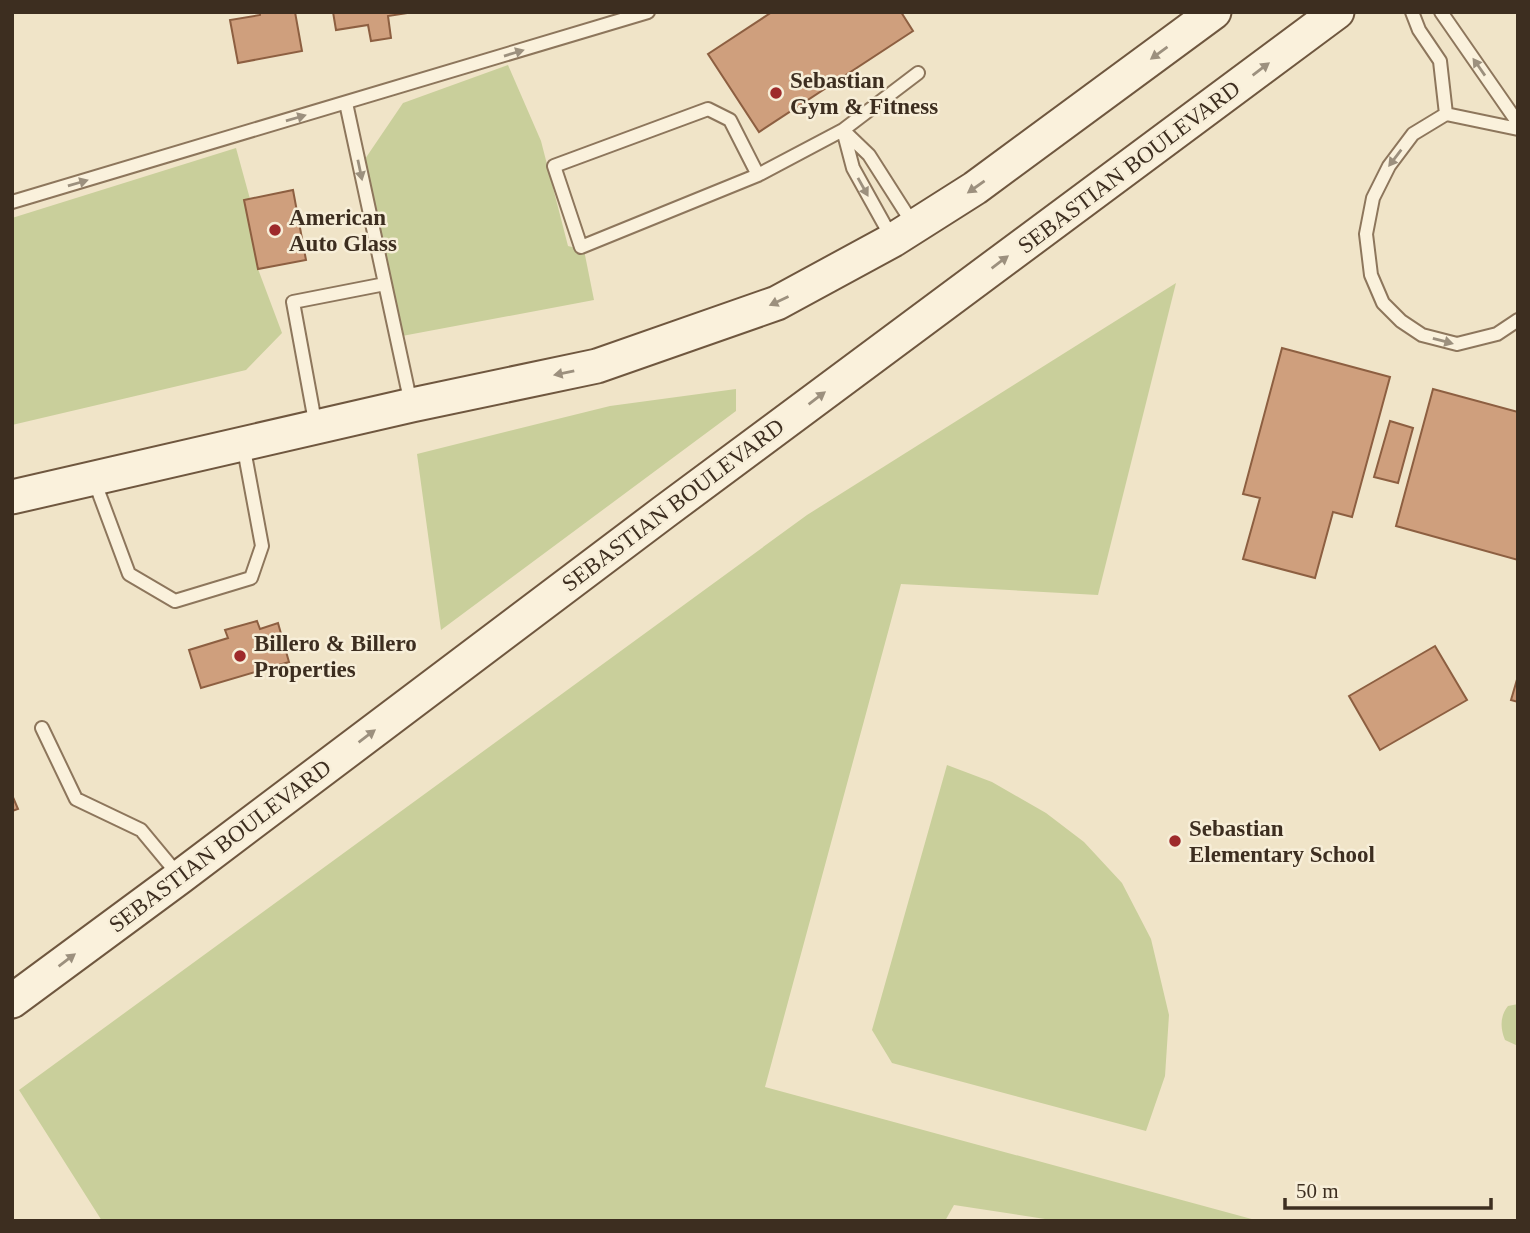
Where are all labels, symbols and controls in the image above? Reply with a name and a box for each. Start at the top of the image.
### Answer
one-way arrow [1150,45,1168,59]
one-way arrow [504,47,525,57]
one-way arrow [1472,58,1486,76]
one-way arrow [1252,62,1270,76]
place label: Sebastian Gym & Fitness [790,68,938,119]
street label: SEBASTIAN BOULEVARD [1013,75,1245,259]
marker: Sebastian Gym & Fitness [768,85,784,101]
one-way arrow [286,113,307,123]
one-way arrow [1389,149,1403,167]
one-way arrow [355,159,366,181]
one-way arrow [67,177,88,187]
one-way arrow [857,177,869,196]
one-way arrow [967,180,985,194]
place label: American Auto Glass [289,205,397,256]
marker: American Auto Glass [267,222,283,238]
one-way arrow [990,255,1008,270]
one-way arrow [769,295,789,307]
one-way arrow [1432,336,1454,347]
one-way arrow [553,367,575,378]
one-way arrow [808,391,826,405]
street label: SEBASTIAN BOULEVARD [557,413,789,597]
place label: Billero & Billero Properties [254,631,417,682]
marker: Billero & Billero Properties [232,648,248,664]
one-way arrow [357,728,375,743]
street label: SEBASTIAN BOULEVARD [104,754,336,938]
place label: Sebastian Elementary School [1189,816,1375,867]
marker: Sebastian Elementary School [1167,833,1183,849]
one-way arrow [58,954,76,968]
scale bar [1285,1166,1492,1210]
text: 50 m [1296,1179,1339,1203]

